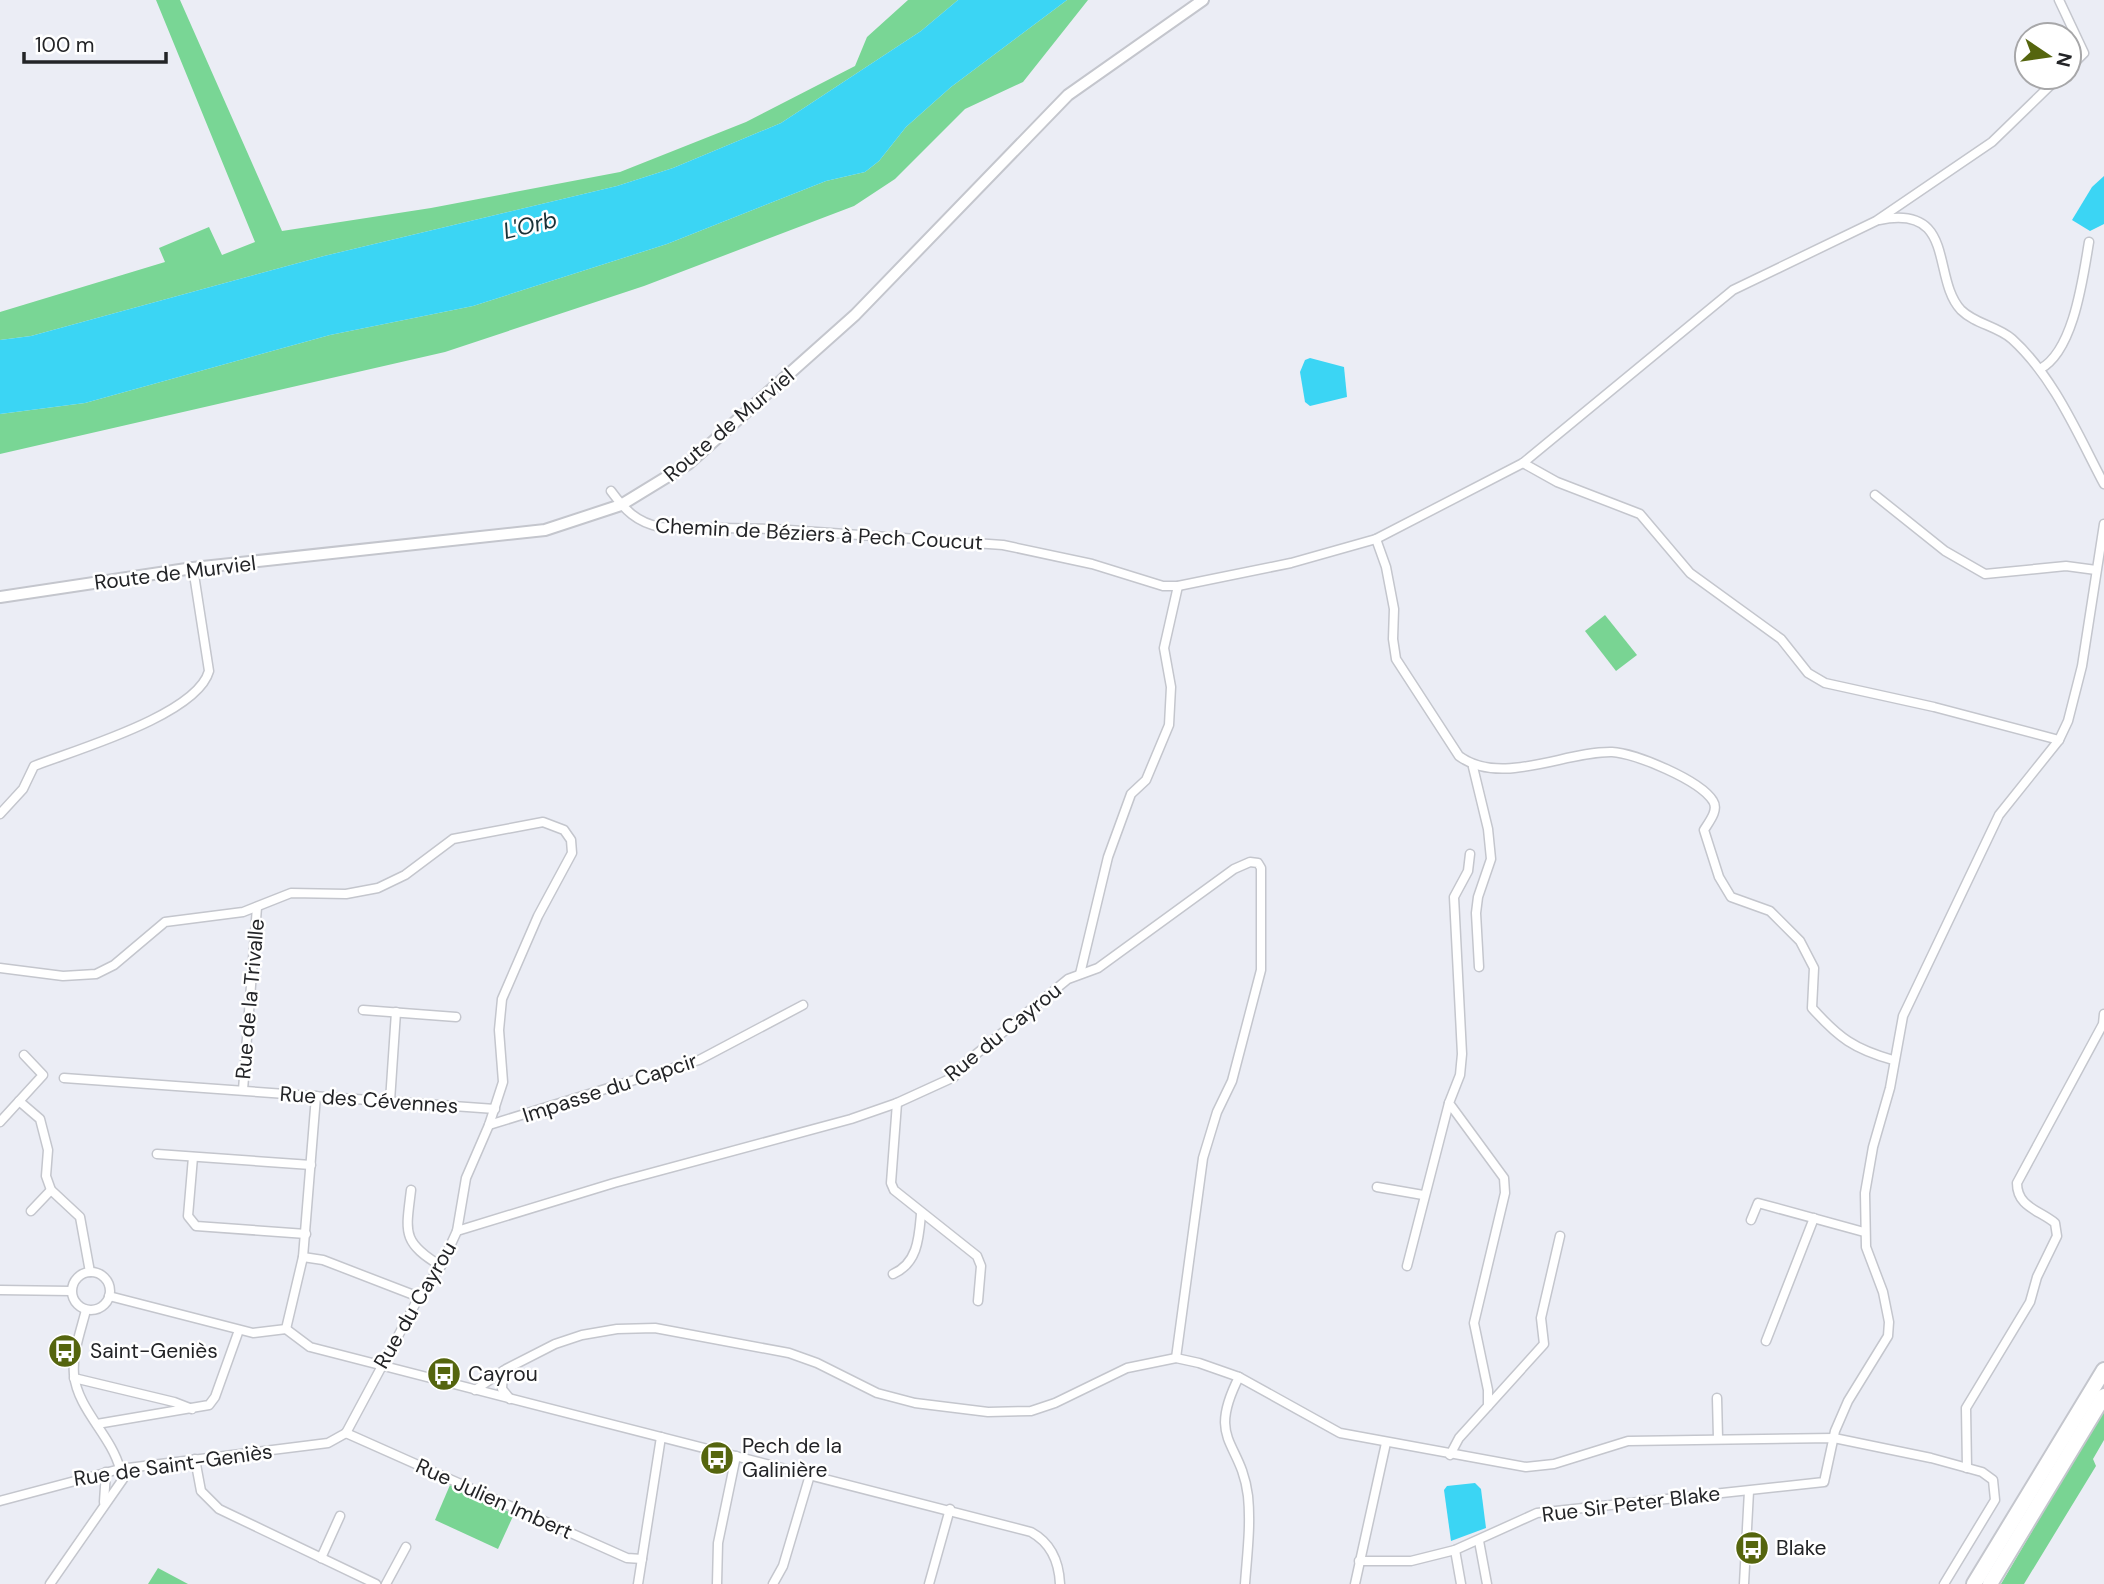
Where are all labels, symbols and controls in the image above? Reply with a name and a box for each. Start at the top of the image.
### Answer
scale bar [24,21,166,65]
north arrow [2013,21,2083,91]
text: 100 m [35,31,95,59]
text: N [2050,50,2078,69]
water label: L'Orb [500,204,560,246]
street label: Route de Murviel [658,362,800,488]
street label: Chemin de Béziers à Pech Coucut [654,511,984,557]
street label: Route de Murviel [93,549,257,597]
street label: Rue de la Trivalle [229,917,271,1080]
street label: Rue du Cayrou [939,976,1067,1088]
street label: Impasse du Capcir [519,1046,701,1129]
street label: Rue des Cévennes [279,1080,459,1120]
street label: Rue du Cayrou [367,1236,463,1374]
bus stop icon: Saint-Geniès [46,1332,84,1370]
place label: Saint-Geniès [90,1337,218,1365]
bus stop icon: Cayrou [425,1355,463,1393]
place label: Cayrou [468,1360,538,1388]
place label: Pech de la Galinière [742,1432,842,1484]
street label: Rue de Saint-Geniès [72,1437,274,1493]
bus stop icon: Pech de la Galinière [698,1439,736,1477]
street label: Rue Julien Imbert [411,1452,577,1546]
street label: Rue Sir Peter Blake [1540,1479,1722,1529]
bus stop icon: Blake [1733,1529,1771,1567]
place label: Blake [1776,1534,1827,1562]

